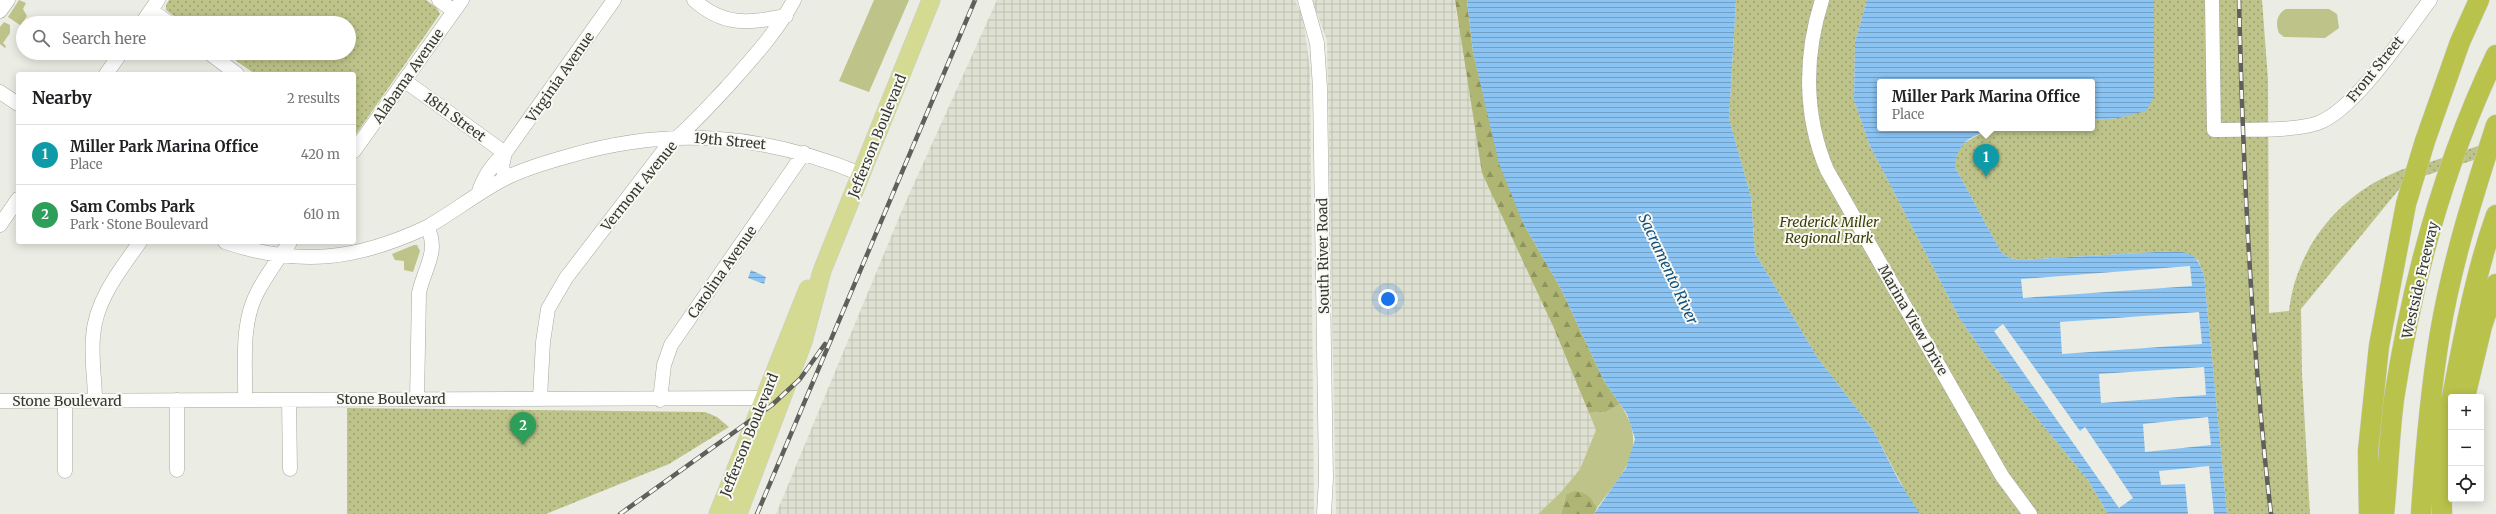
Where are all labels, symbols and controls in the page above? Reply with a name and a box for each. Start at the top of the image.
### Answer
search box [16,16,356,60]
street label: Alabama Avenue [368,25,447,128]
icon: search [30,27,52,49]
street label: Virginia Avenue [521,28,598,127]
text: Search here [62,29,146,48]
street label: Front Street [2343,32,2408,106]
street label: Jefferson Boulevard [844,71,910,201]
popup [1877,79,2095,131]
text: Nearby [32,87,92,109]
text: Miller Park Marina Office [1892,87,2080,106]
street label: 18th Street [420,88,490,146]
text: 2 results [287,90,340,107]
text: Place [1892,106,1924,123]
street label: 19th Street [693,129,767,153]
text: Miller Park Marina Office [70,137,258,156]
street label: Vermont Avenue [596,137,681,236]
pin: 1 [1973,144,1999,177]
text: 1 [42,146,48,163]
text: 420 m [301,146,340,163]
text: Place [70,156,103,173]
text: Sam Combs Park [70,197,195,216]
street label: South River Road [1313,197,1333,314]
text: 2 [41,206,49,223]
text: 610 m [303,206,340,223]
water label: Sacramento River [1634,210,1703,328]
park label: Frederick Miller Regional Park [1778,213,1879,247]
text: Park · Stone Boulevard [70,216,208,233]
street label: Westside Freeway [2398,219,2442,341]
street label: Carolina Avenue [683,222,761,322]
street label: Marina View Drive [1874,261,1952,379]
your location [1378,289,1398,309]
street label: Jefferson Boulevard [716,370,782,500]
street label: Stone Boulevard [336,390,446,408]
street label: Stone Boulevard [12,392,122,410]
map controls [2448,394,2484,502]
button: + [2448,394,2484,430]
pin: 2 [510,412,536,445]
button: − [2448,430,2484,466]
button: locate [2448,466,2484,502]

